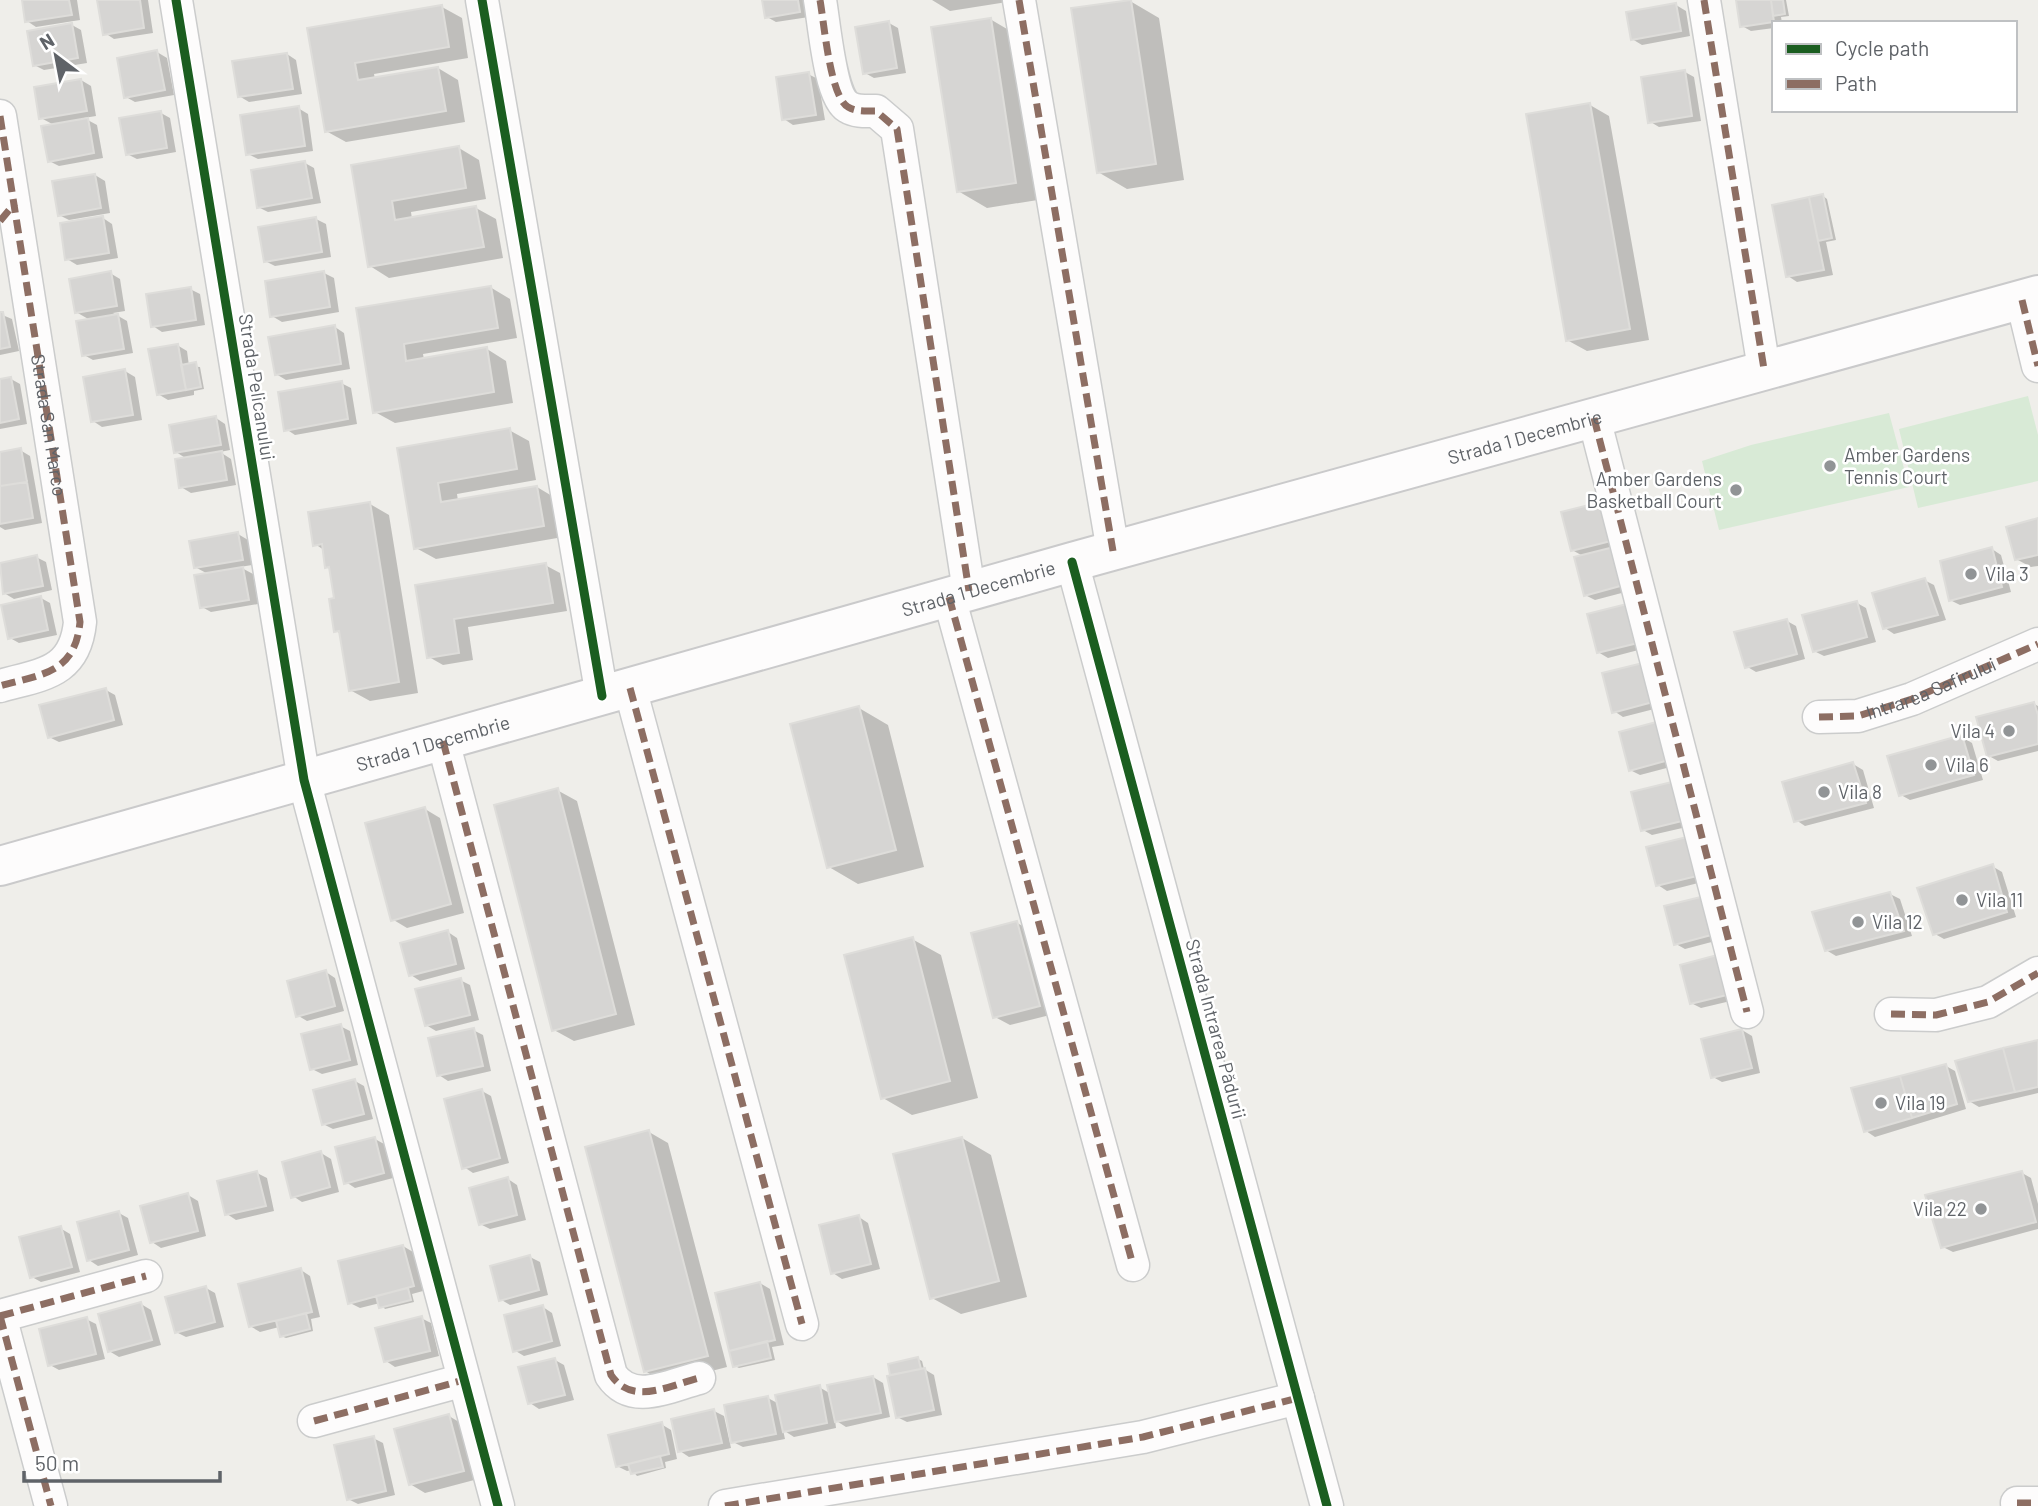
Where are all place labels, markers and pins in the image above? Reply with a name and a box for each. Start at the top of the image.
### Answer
place label: Amber Gardens Tennis Court [1844,443,1970,488]
marker: Amber Gardens Tennis Court [1822,458,1838,474]
place label: Amber Gardens Basketball Court [1587,467,1722,512]
marker: Amber Gardens Basketball Court [1728,482,1744,498]
place label: Vila 3 [1985,562,2029,585]
marker: Vila 3 [1963,566,1979,582]
place label: Vila 4 [1951,719,1995,742]
marker: Vila 4 [2001,723,2017,739]
place label: Vila 6 [1945,753,1989,776]
marker: Vila 6 [1923,757,1939,773]
place label: Vila 8 [1838,780,1882,803]
marker: Vila 8 [1816,784,1832,800]
place label: Vila 11 [1976,888,2023,911]
marker: Vila 11 [1954,892,1970,908]
place label: Vila 12 [1872,910,1923,933]
marker: Vila 12 [1850,914,1866,930]
place label: Vila 19 [1895,1091,1945,1114]
marker: Vila 19 [1873,1095,1889,1111]
place label: Vila 22 [1913,1197,1967,1220]
marker: Vila 22 [1973,1201,1989,1217]

